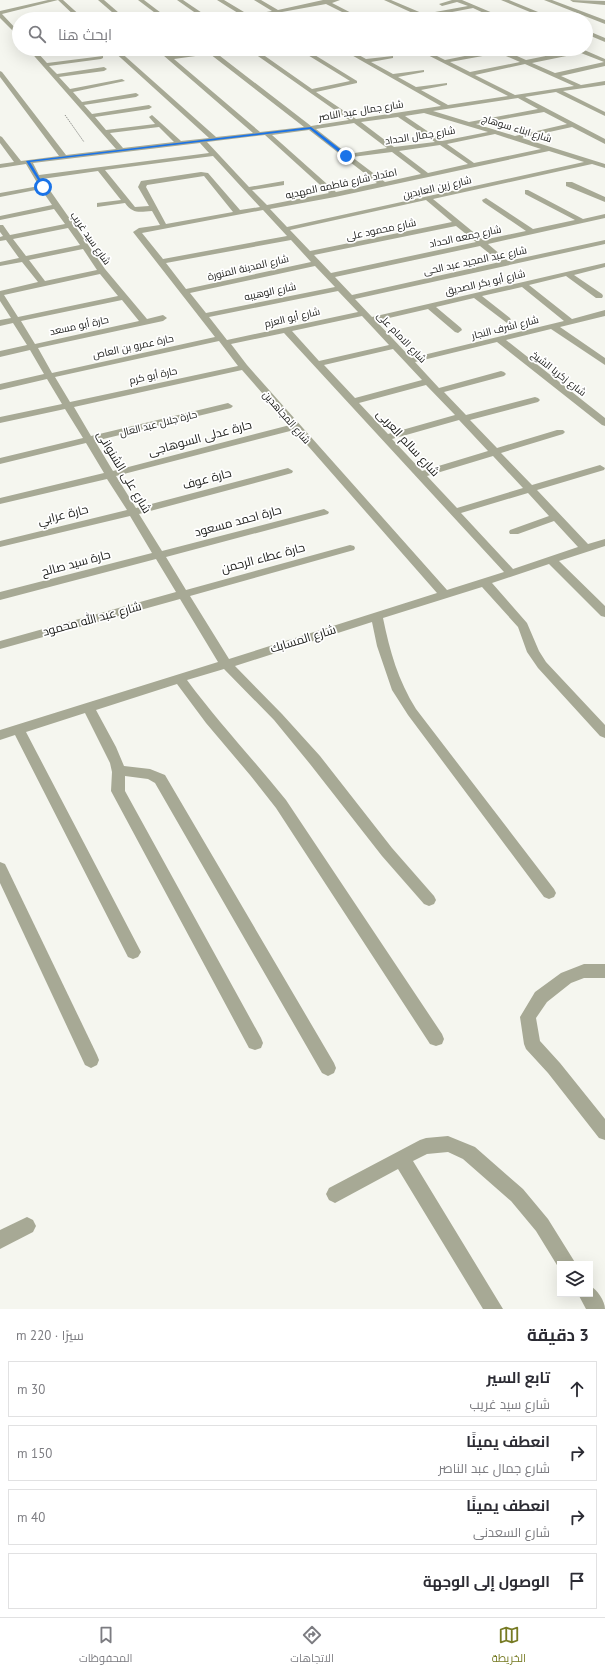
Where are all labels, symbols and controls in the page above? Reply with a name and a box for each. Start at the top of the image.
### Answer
search box [12,12,593,56]
icon: search [26,23,48,45]
text: ابحث هنا [58,25,112,44]
street label: شارع جمال عبد الناصر [317,97,404,124]
street label: شارع ابناء سوهاج [480,112,553,145]
street label: شارع جمال الحداد [384,124,456,147]
route end [337,147,355,165]
street label: امتداد شارع فاطمه المهديه [284,165,398,202]
street label: شارع زين العابدين [401,173,473,202]
route start [34,178,52,196]
street label: شارع سيد غريب [68,209,114,267]
street label: شارع محمود على [345,216,417,243]
street label: شارع جمعه الحداد [428,222,502,250]
street label: شارع عبد المجيد عبد الحى [422,243,528,278]
street label: شارع المدينة المنورة [206,252,290,283]
street label: شارع أبو بكر الصديق [444,267,526,298]
street label: شارع الوهيبه [243,280,297,303]
street label: شارع أبو العزم [263,305,322,331]
street label: شارع الامام على [373,309,429,366]
street label: حارة أبو مسعد [48,313,110,338]
street label: شارع اشرف النجار [469,313,540,342]
street label: حارة عمرو بن العاص [91,332,175,361]
street label: شارع زكريا الشيخ [529,348,589,399]
street label: حارة أبو كرم [128,364,179,388]
street label: شارع المجاهدين [260,388,313,447]
street label: شارع سالم العربى [373,406,443,480]
street label: حارة جلال عبد العال [118,408,198,439]
street label: حارة عدلى السوهاجى [146,416,253,459]
street label: شارع على الشنوانى [93,428,155,516]
street label: حارة عوف [181,465,233,492]
street label: حارة عرابي [36,501,90,531]
street label: حارة احمد مسعود [193,502,283,539]
street label: حارة عطاء الرحمن [219,539,306,576]
street label: حارة سيد صالح [40,546,112,580]
street label: شارع عبد الله محمود [41,598,143,640]
street label: شارع المسابك [268,621,338,657]
map controls [557,1261,593,1297]
button: layers [557,1261,593,1297]
text: 3 دقيقة [527,1324,589,1346]
text: سيرًا · 220 m [16,1327,84,1344]
text: تابع السير [487,1368,550,1387]
icon: ahead [566,1378,588,1400]
text: 30 m [17,1381,45,1398]
text: شارع سيد غريب [470,1396,550,1413]
text: انعطف يمينًا [466,1432,550,1451]
icon: right [566,1442,588,1464]
text: 150 m [17,1445,52,1462]
text: شارع جمال عبد الناصر [439,1460,550,1477]
text: انعطف يمينًا [466,1496,550,1515]
icon: right [566,1506,588,1528]
text: 40 m [17,1509,45,1526]
text: شارع السعدنى [473,1524,550,1541]
icon: arrive [566,1570,588,1592]
text: الوصول إلى الوجهة [423,1572,550,1591]
tab: المحفوظات [79,1624,132,1668]
tab: الاتجاهات [290,1624,334,1668]
tab: الخريطة [492,1624,526,1668]

